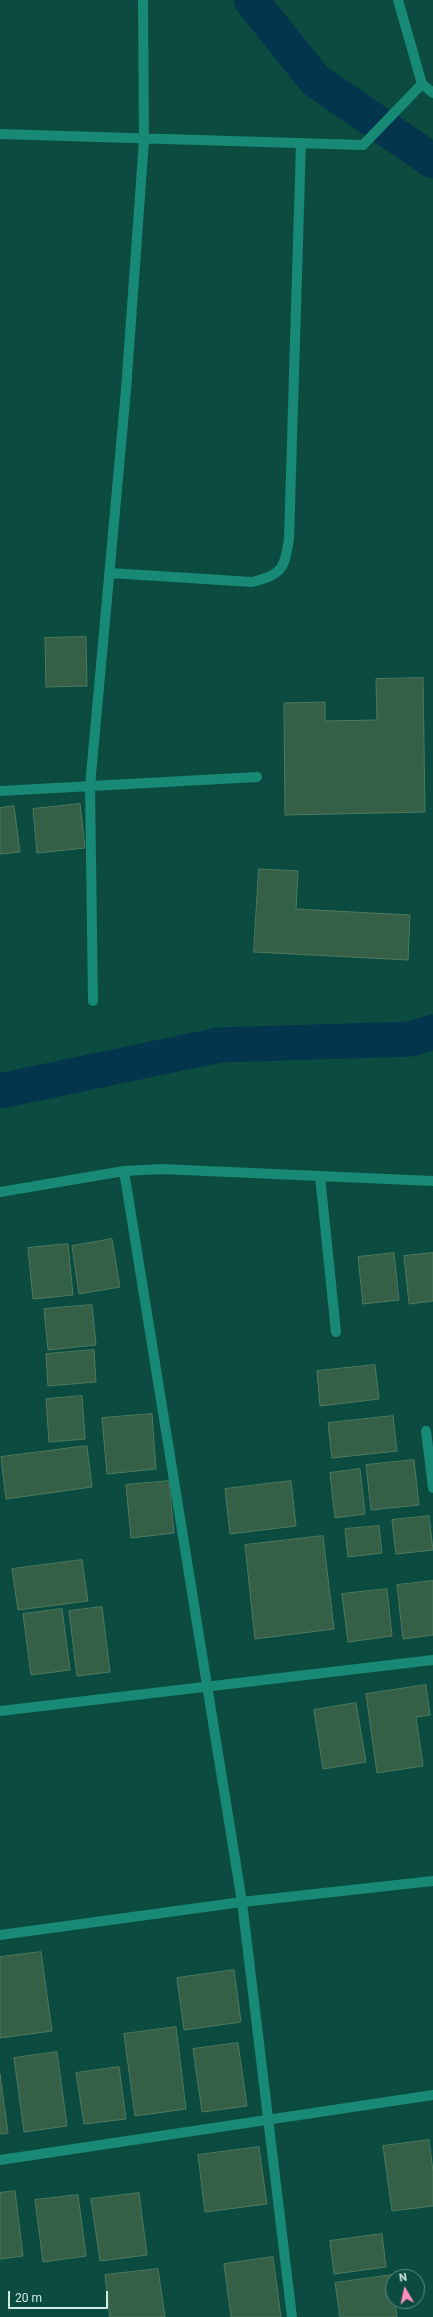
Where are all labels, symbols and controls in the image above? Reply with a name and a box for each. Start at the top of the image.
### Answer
north arrow [385,2269,425,2309]
text: N [398,2271,408,2285]
scale bar [10,2283,110,2309]
text: 20 m [15,2291,42,2305]

